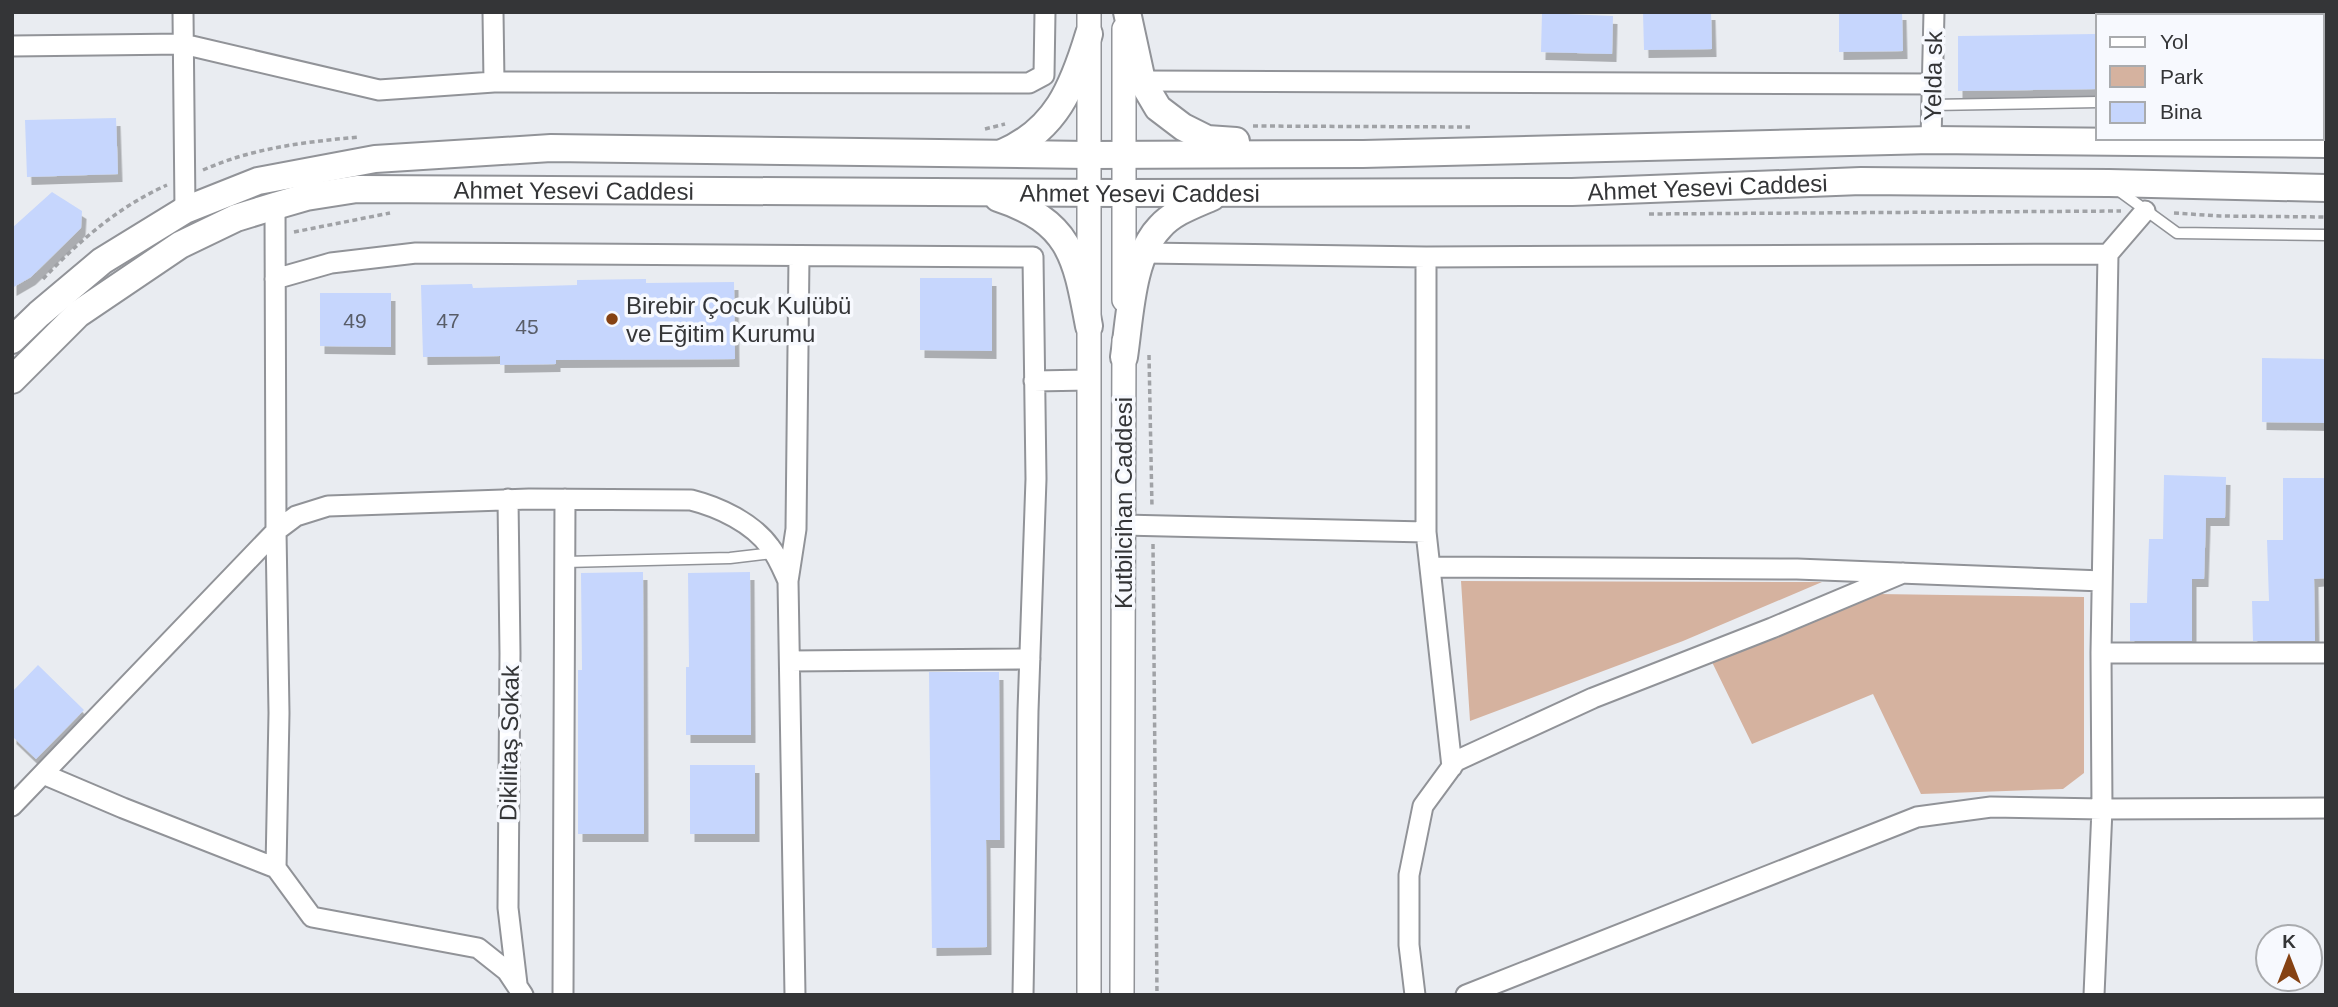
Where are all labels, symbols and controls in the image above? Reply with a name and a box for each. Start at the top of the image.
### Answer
legend [2096,14,2324,140]
street label: Yelda sk [1919,30,1947,121]
text: Yol [2160,30,2188,53]
text: Park [2160,65,2204,88]
text: Bina [2160,100,2202,123]
street label: Ahmet Yesevi Caddesi [1587,169,1828,205]
street label: Ahmet Yesevi Caddesi [453,176,694,204]
street label: Ahmet Yesevi Caddesi [1019,179,1260,207]
place label: Birebir Çocuk Kulübü ve Eğitim Kurumu [626,292,851,347]
house number: 49 [343,309,367,332]
house number: 47 [436,309,460,332]
marker: Birebir Çocuk Kulübü ve Eğitim Kurumu [604,311,620,327]
house number: 45 [515,315,539,338]
street label: Kutbilcihan Caddesi [1110,397,1137,609]
street label: Dikilitaş Sokak [494,664,524,821]
north arrow [2254,923,2324,993]
text: K [2282,931,2296,952]

